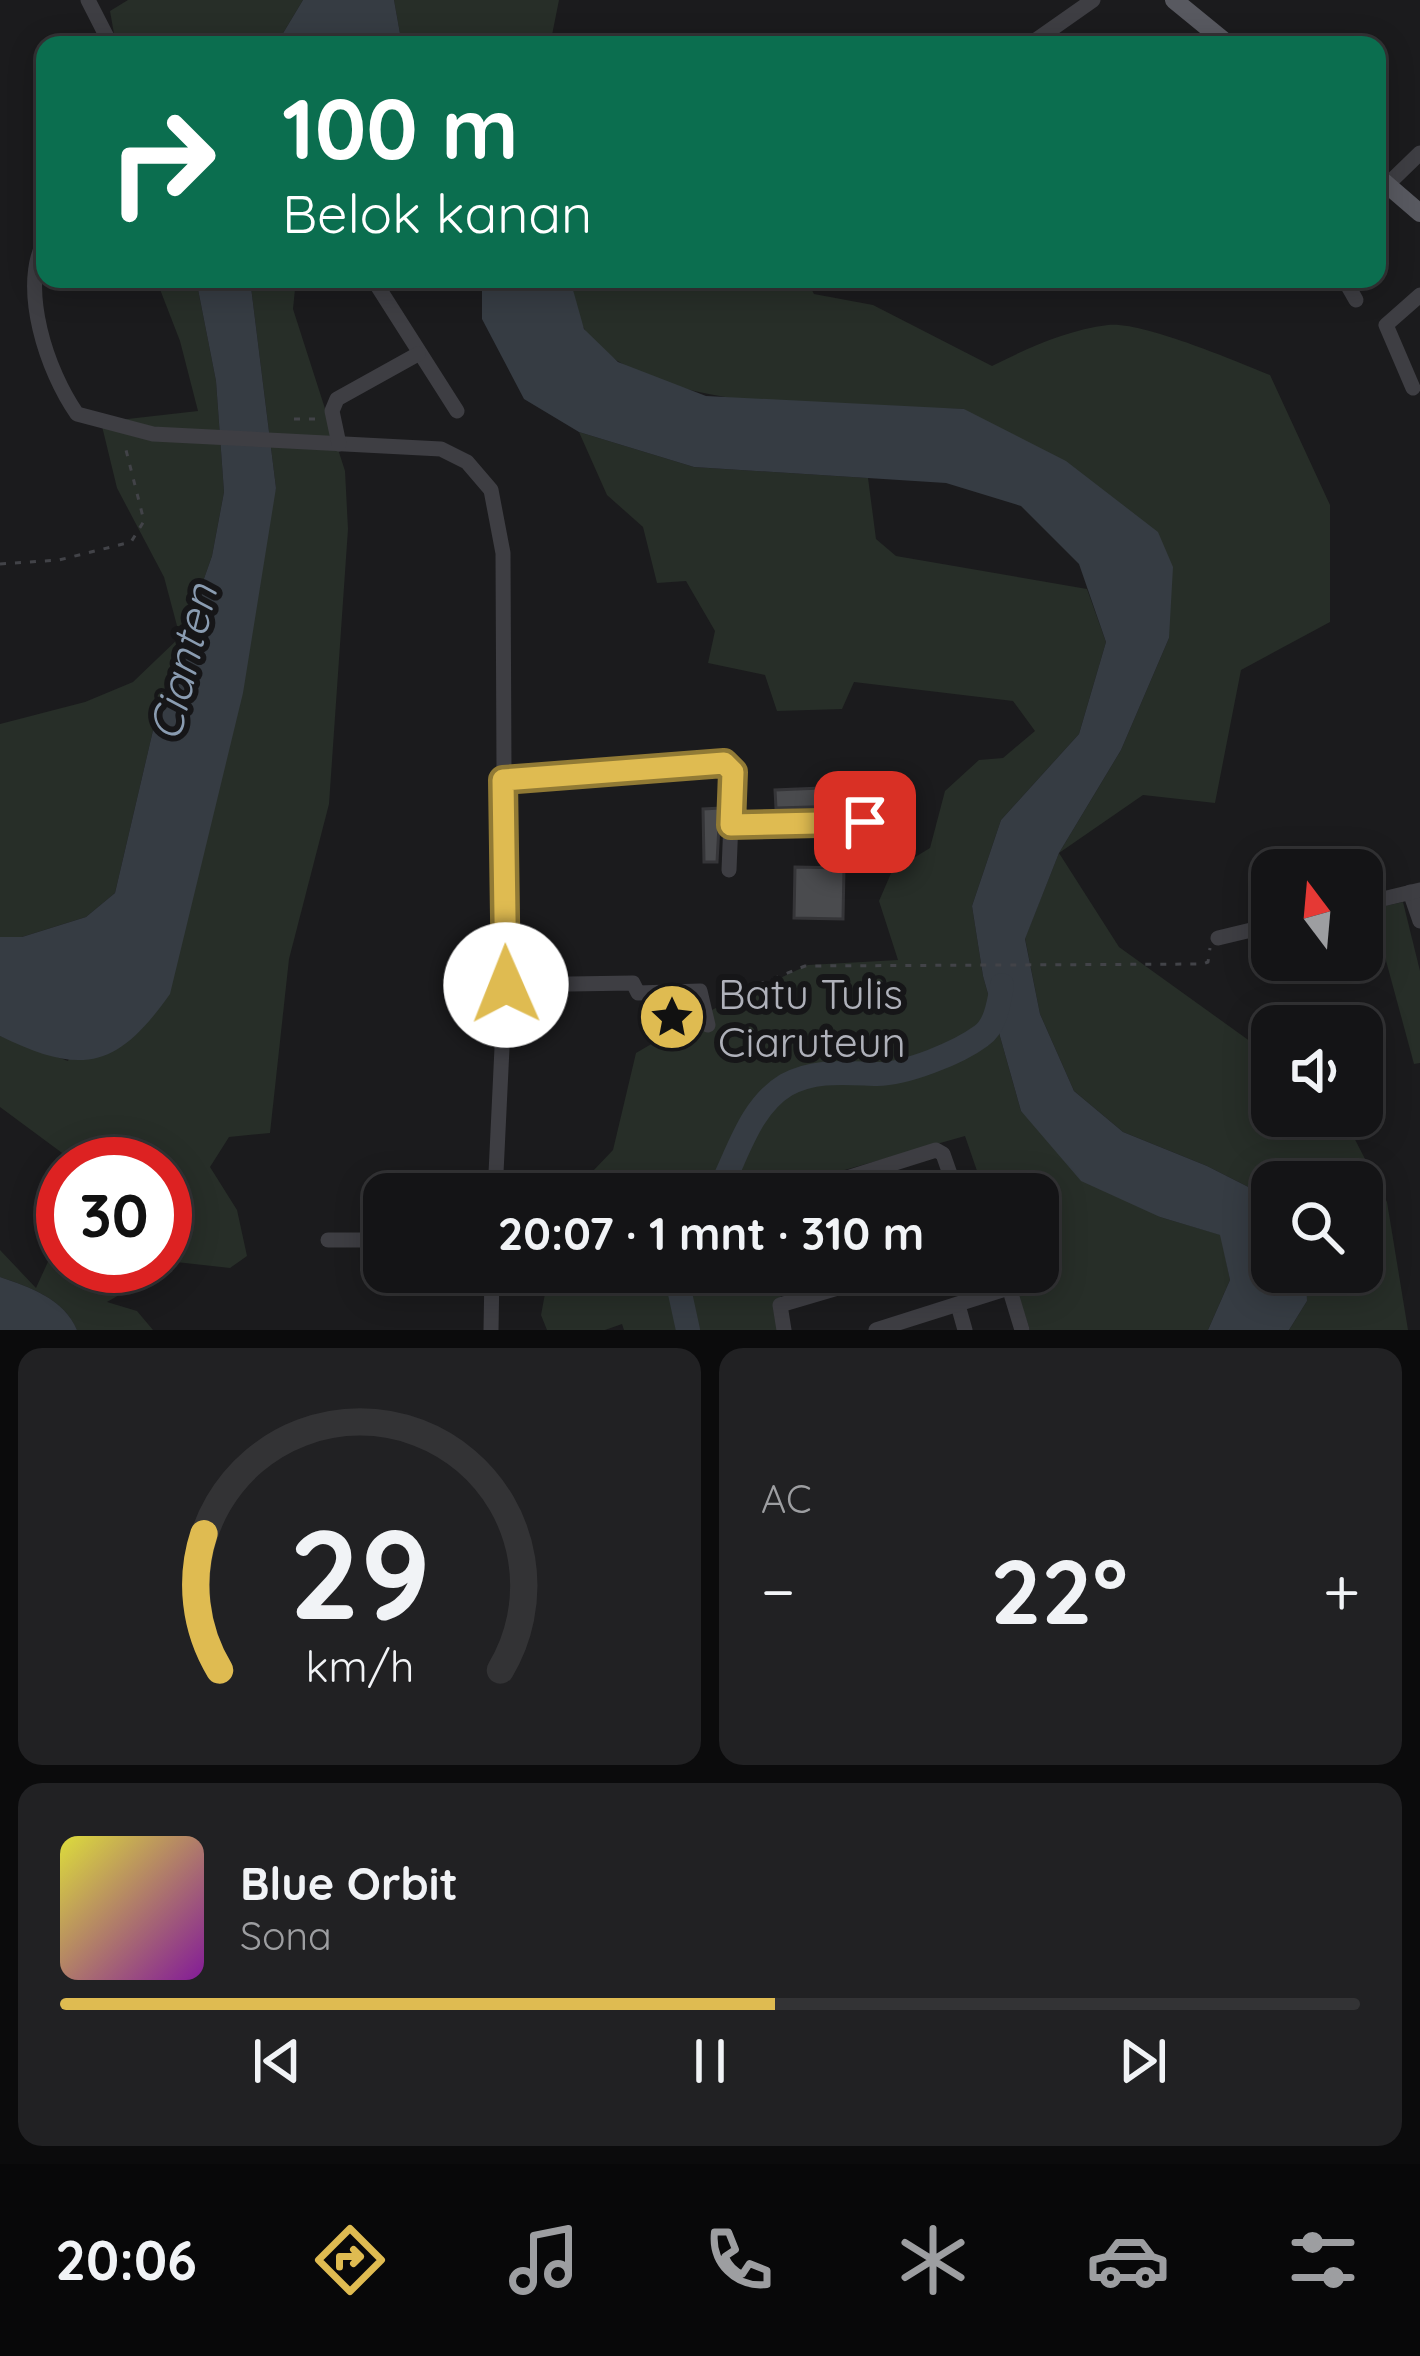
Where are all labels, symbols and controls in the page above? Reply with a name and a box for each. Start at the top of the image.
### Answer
text: 100 m [282,75,519,180]
icon: right [84,84,240,240]
text: Belok kanan [282,179,592,247]
water label: Cianten [136,577,229,746]
pin [814,771,916,873]
icon: arrive [832,789,898,855]
north arrow [1251,849,1383,981]
map controls [1251,849,1383,1293]
position arrow [443,922,569,1048]
place label: Batu Tulis Ciaruteun [718,967,906,1068]
place icon: Batu Tulis Ciaruteun [637,982,707,1052]
button: sound [1251,1005,1383,1137]
speed limit sign: 30 [36,1137,192,1293]
button: search [1251,1161,1383,1293]
text: 20:07 · 1 mnt · 310 m [498,1205,924,1261]
text: AC [761,1474,812,1523]
text: 29 [289,1494,430,1650]
text: 22° [990,1534,1128,1647]
text: − [761,1549,795,1632]
text: + [1323,1549,1360,1632]
text: km/h [305,1638,414,1692]
text: Blue Orbit [240,1855,458,1911]
text: Sona [240,1911,332,1960]
icon: previous [244,2028,310,2094]
icon: pause [677,2028,743,2094]
icon: next [1110,2028,1176,2094]
icon: directions [308,2218,392,2302]
icon: music [502,2218,586,2302]
icon: phone [697,2218,781,2302]
icon: climate [891,2218,975,2302]
icon: car [1086,2218,1170,2302]
icon: filters [1281,2218,1365,2302]
text: 20:06 [55,2226,197,2294]

